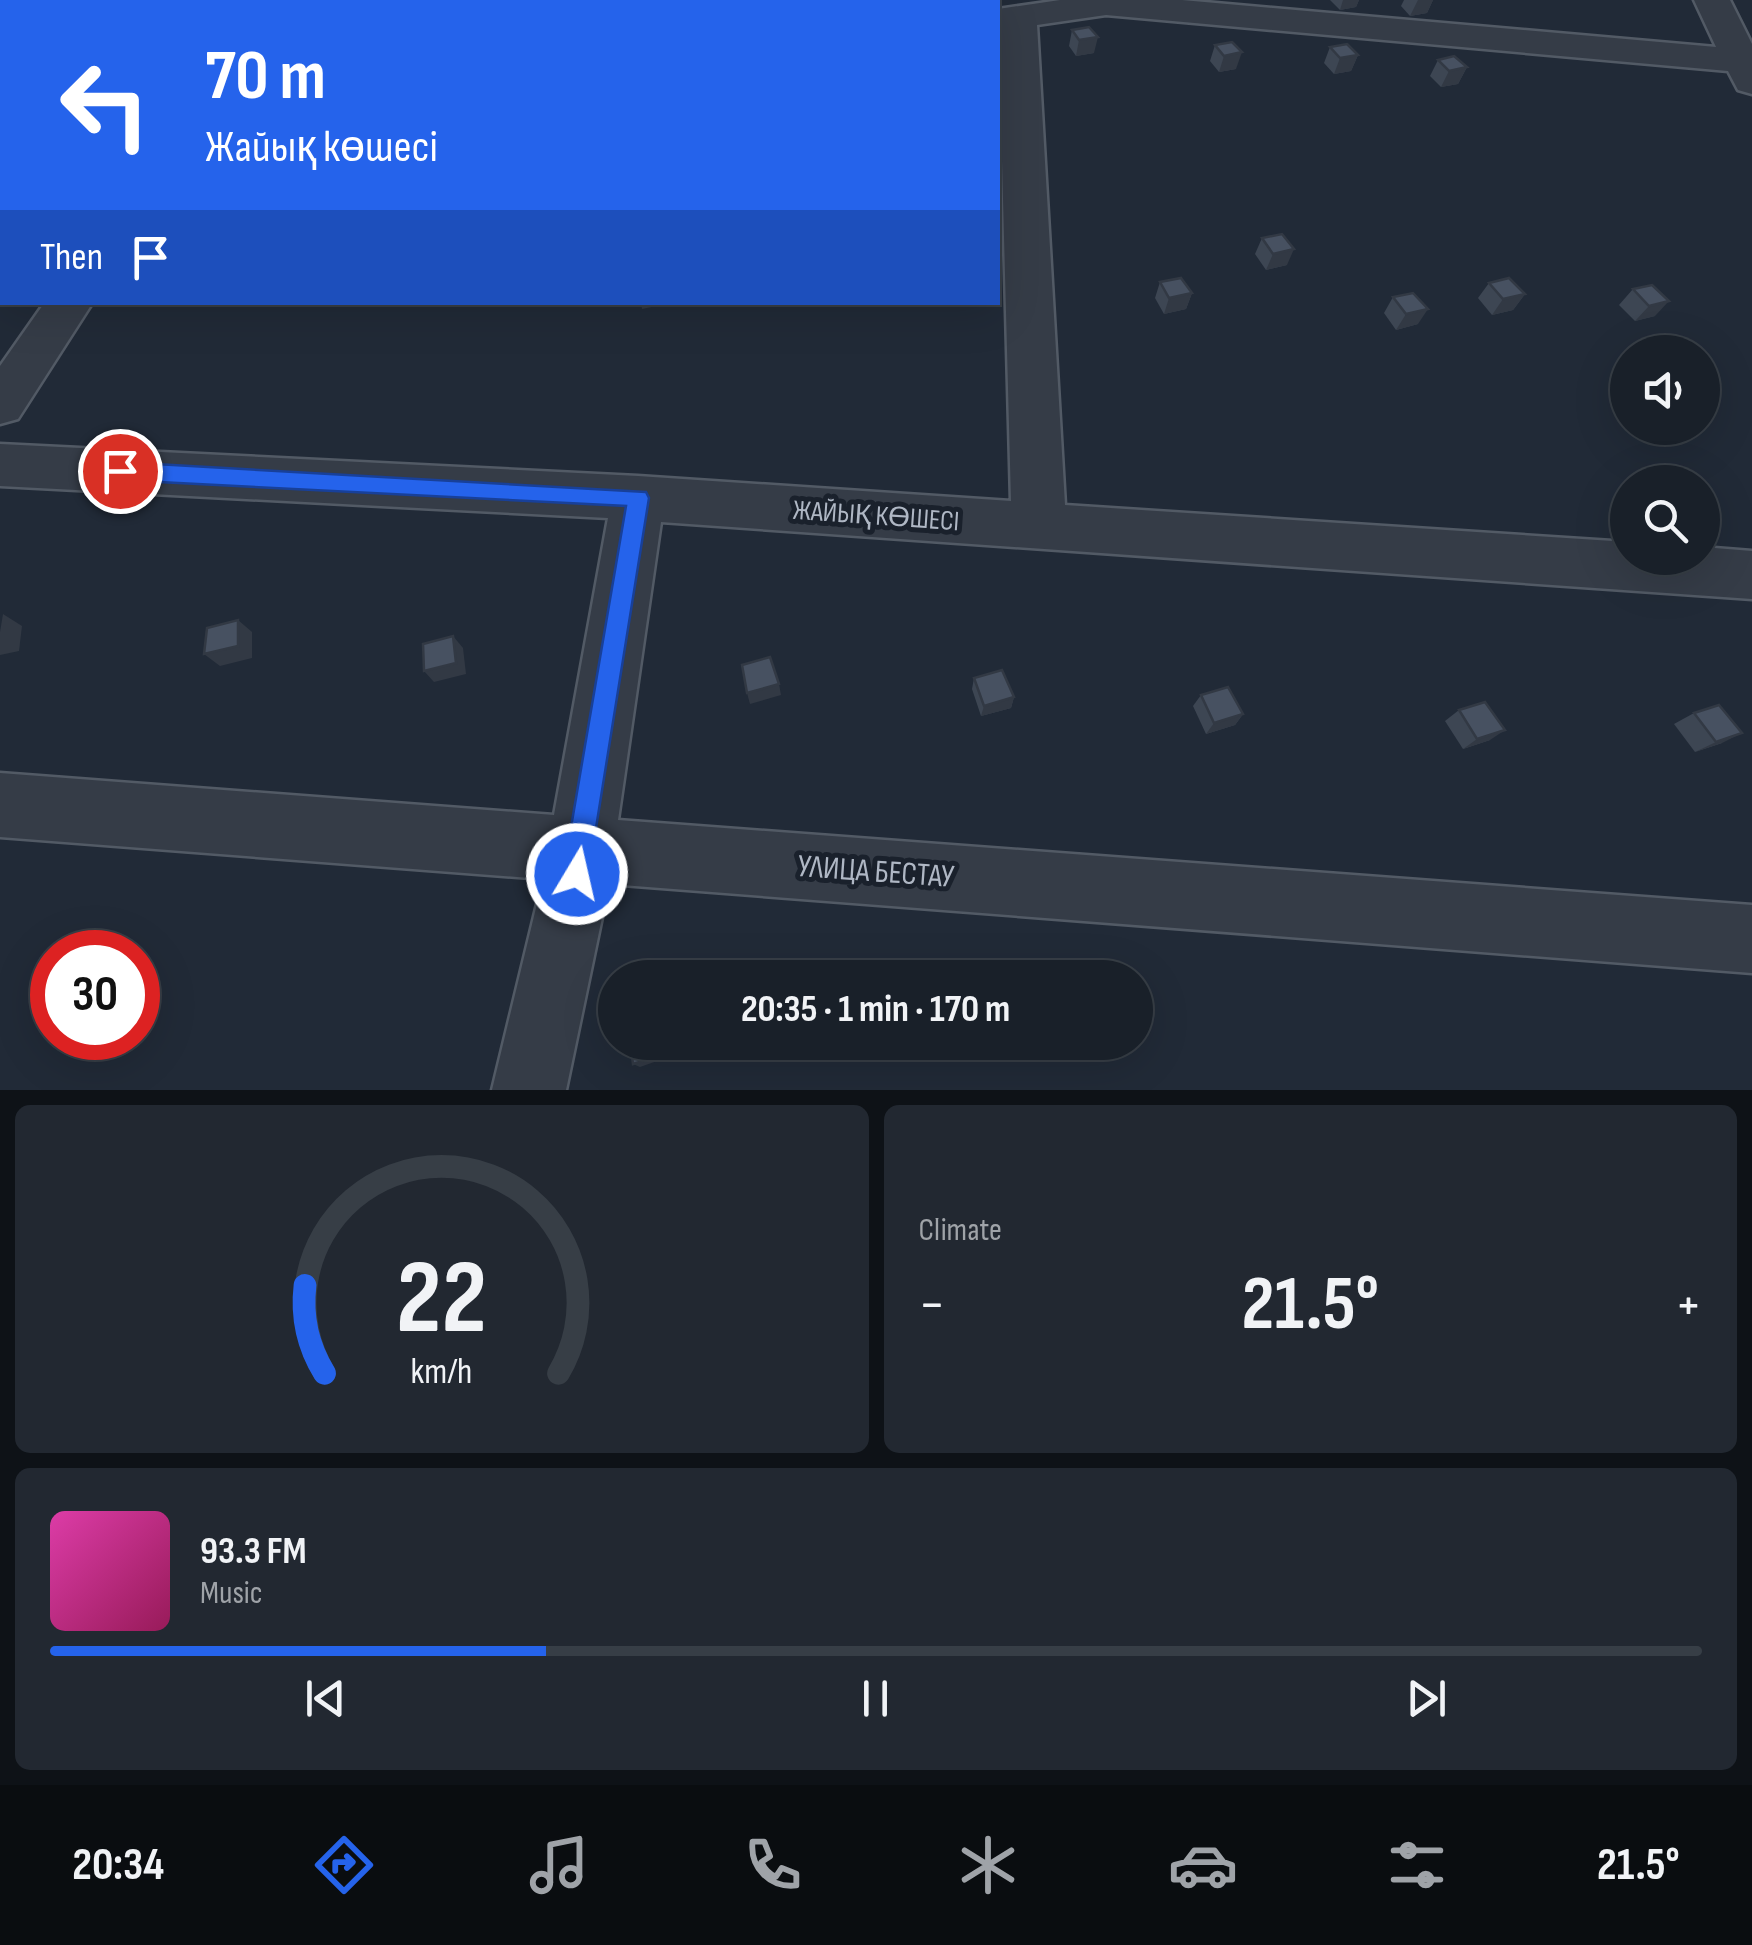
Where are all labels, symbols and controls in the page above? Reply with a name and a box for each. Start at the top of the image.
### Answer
text: 70 m [205,35,326,119]
icon: left [40,40,170,170]
text: Жайық көшесі [205,120,438,175]
icon: arrive [123,230,178,285]
text: Then [40,235,103,280]
map controls [1610,335,1720,575]
button: sound [1610,335,1720,445]
pin [78,429,163,514]
icon: arrive [93,444,148,499]
button: search [1610,465,1720,575]
street label: ЖАЙЫҚ КӨШЕСІ [792,494,960,538]
position arrow [525,822,629,926]
street label: УЛИЦА БЕСТАУ [796,847,956,897]
speed limit sign: 30 [30,930,160,1060]
text: 20:35 · 1 min · 170 m [741,987,1010,1032]
text: Climate [919,1211,1002,1250]
text: 22 [396,1237,487,1362]
text: 21.5° [1241,1260,1379,1351]
text: − [919,1272,945,1339]
text: + [1675,1272,1702,1339]
text: km/h [411,1351,473,1394]
text: 93.3 FM [200,1529,307,1574]
text: Music [200,1574,263,1613]
icon: previous [298,1671,353,1726]
icon: pause [848,1671,903,1726]
icon: next [1399,1671,1454,1726]
icon: directions [309,1830,379,1900]
icon: music [524,1830,594,1900]
icon: phone [738,1830,808,1900]
icon: climate [953,1830,1023,1900]
icon: car [1168,1830,1238,1900]
icon: filters [1382,1830,1452,1900]
text: 20:34 [72,1838,164,1893]
text: 21.5° [1597,1838,1680,1893]

